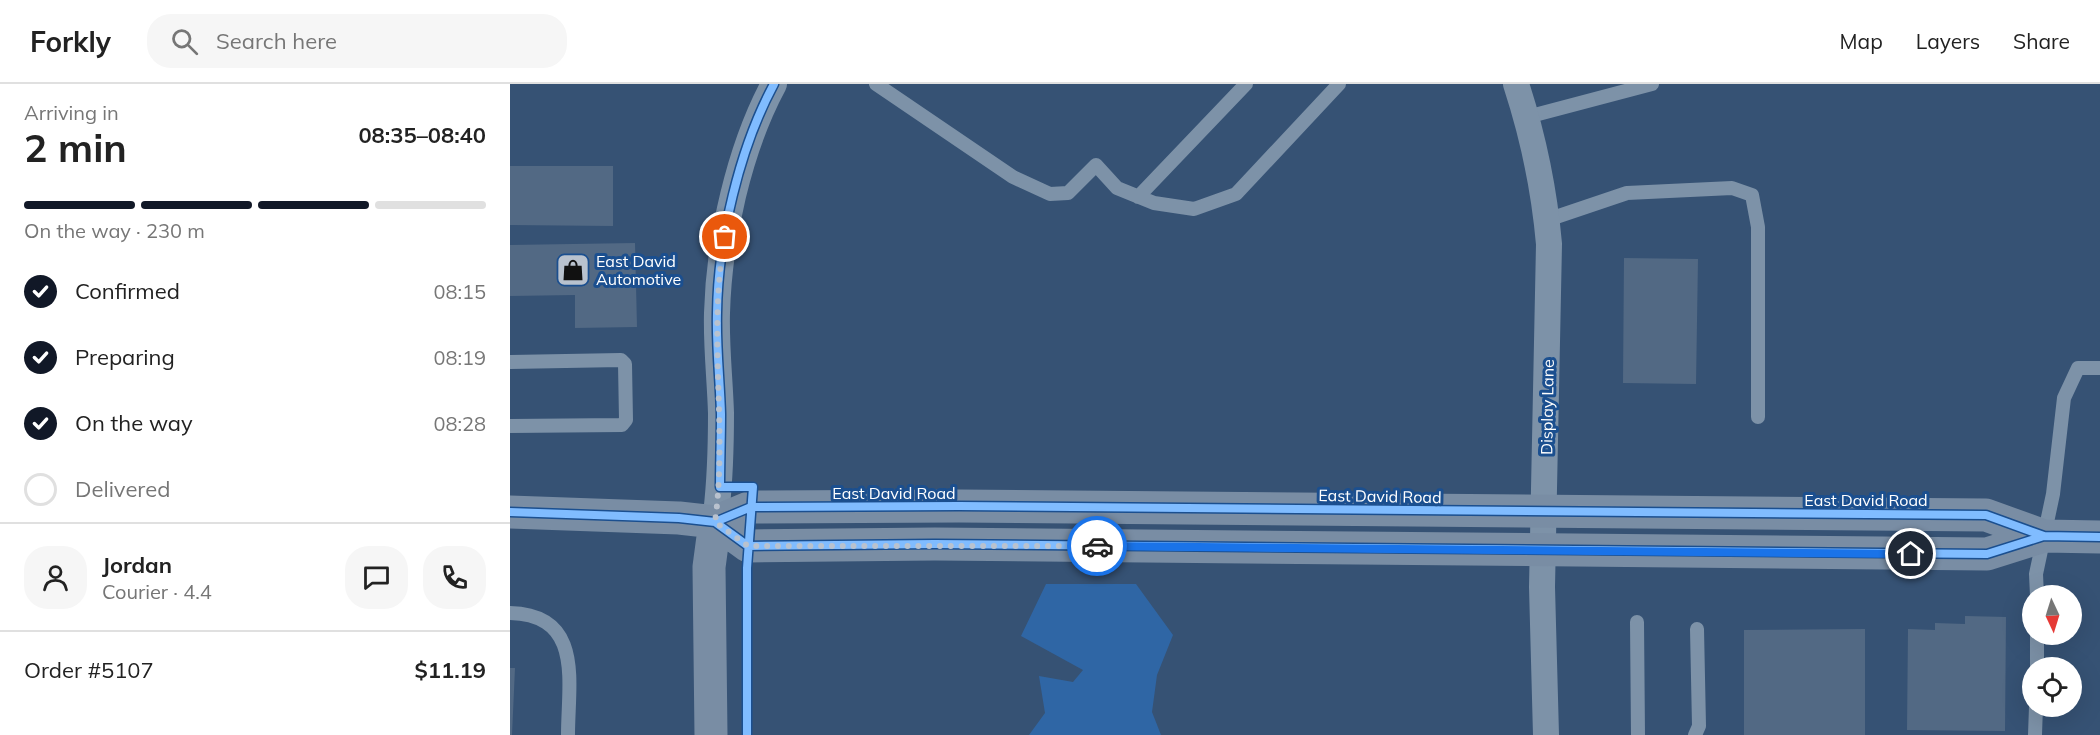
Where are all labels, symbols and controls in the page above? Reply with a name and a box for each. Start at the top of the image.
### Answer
search box [147,14,567,68]
text: Forkly [30,24,111,59]
icon: search [168,25,201,58]
text: Search here [216,27,337,55]
text: Map [1840,28,1883,54]
text: Layers [1916,28,1980,54]
text: Share [2013,28,2070,54]
text: Arriving in [24,100,119,125]
text: 08:35–08:40 [358,121,486,149]
text: 2 min [24,123,127,172]
pin [699,211,750,262]
text: On the way · 230 m [24,218,205,243]
icon: bag [708,220,741,253]
place label: East David Automotive [596,251,681,289]
shop icon: East David Automotive [555,252,591,288]
icon: check [24,275,57,308]
text: Confirmed [75,277,180,305]
text: 08:15 [433,279,486,304]
icon: check [24,341,57,374]
text: Preparing [75,343,175,371]
text: 08:19 [433,345,486,370]
street label: Display Lane [1536,359,1558,455]
icon: check [24,407,57,440]
text: On the way [75,409,193,437]
text: 08:28 [433,411,486,436]
text: Delivered [75,475,170,503]
street label: East David Road [832,483,956,503]
street label: East David Road [1318,485,1442,507]
street label: East David Road [1804,490,1928,510]
courier [1067,516,1127,576]
pin [1885,528,1936,579]
icon: car [1081,530,1114,563]
icon: home [1894,537,1927,570]
button: person [24,546,87,609]
button: chat [345,546,408,609]
button: phone [423,546,486,609]
text: Jordan [102,551,172,579]
text: Courier · 4.4 [102,579,212,604]
north arrow [2022,585,2082,645]
map controls [2022,585,2082,717]
text: Order #5107 [24,656,154,684]
text: $11.19 [415,656,486,684]
button: locate [2022,657,2082,717]

